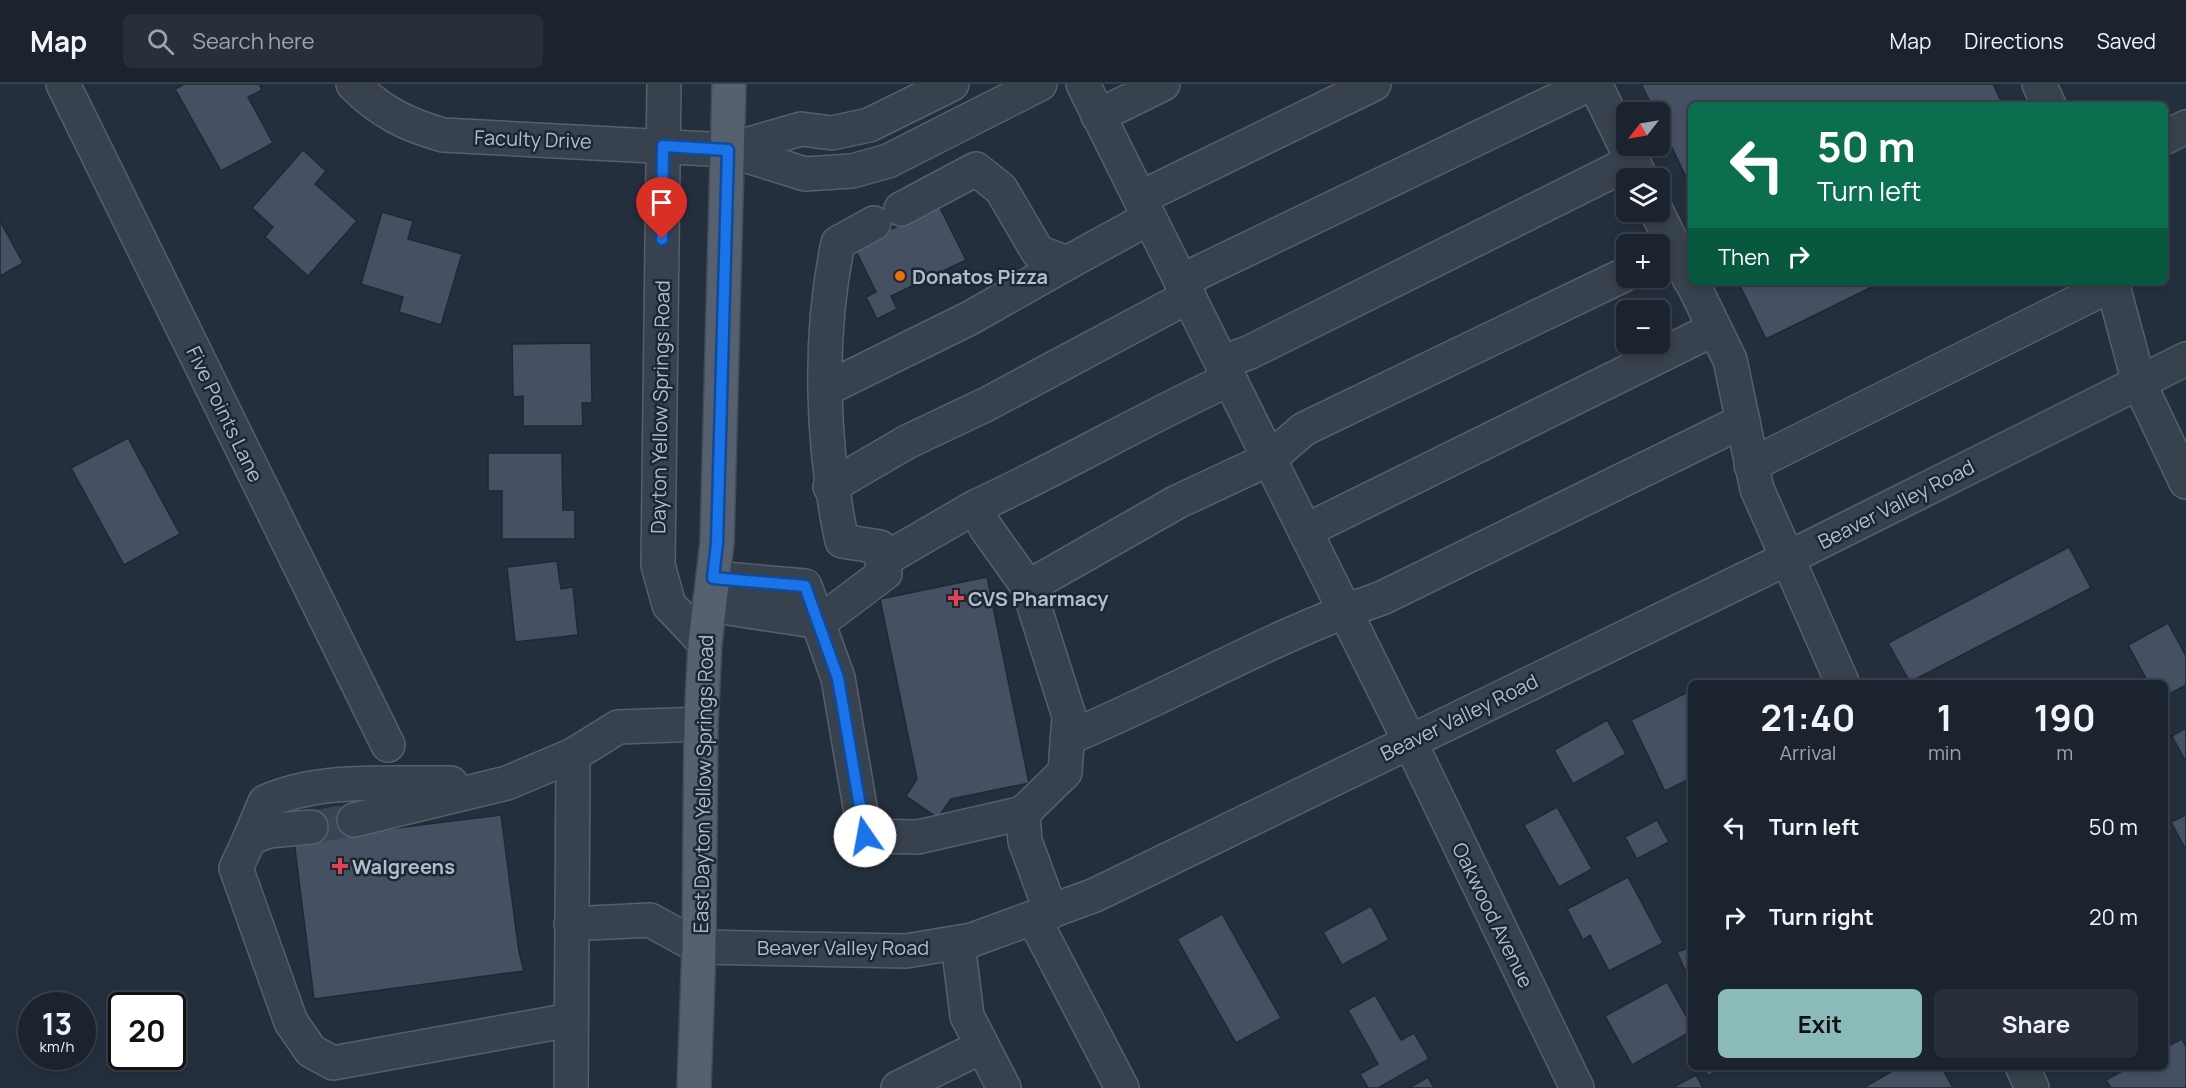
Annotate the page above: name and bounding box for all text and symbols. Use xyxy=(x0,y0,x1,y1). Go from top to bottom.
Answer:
search box xyxy=(123,14,543,68)
text: Map xyxy=(30,22,87,60)
icon: search xyxy=(144,25,177,58)
text: Search here xyxy=(192,26,315,56)
text: Map xyxy=(1890,27,1931,55)
text: Directions xyxy=(1964,27,2064,55)
text: Saved xyxy=(2097,27,2156,55)
north arrow xyxy=(1616,102,1670,156)
map controls xyxy=(1616,102,1670,354)
text: 50 m xyxy=(1817,117,1915,175)
street label: Faculty Drive xyxy=(474,123,592,155)
icon: left xyxy=(1718,126,1796,204)
button: layers xyxy=(1616,168,1670,222)
text: Turn left xyxy=(1817,172,1921,209)
pin xyxy=(636,177,687,239)
icon: arrive xyxy=(645,186,678,219)
button: + xyxy=(1616,234,1670,288)
icon: right xyxy=(1782,240,1815,273)
text: Then xyxy=(1718,242,1770,272)
place label: Donatos Pizza xyxy=(912,263,1048,290)
marker: Donatos Pizza xyxy=(893,269,907,283)
street label: Dayton Yellow Springs Road xyxy=(644,280,676,534)
button: − xyxy=(1616,300,1670,354)
street label: Five Points Lane xyxy=(180,342,270,486)
street label: Beaver Valley Road xyxy=(1813,453,1979,555)
place label: CVS Pharmacy xyxy=(968,585,1109,612)
marker: CVS Pharmacy xyxy=(949,591,963,605)
street label: East Dayton Yellow Springs Road xyxy=(687,634,719,934)
street label: Beaver Valley Road xyxy=(1376,667,1542,767)
text: 21:40 xyxy=(1760,693,1856,742)
text: 1 xyxy=(1937,693,1953,742)
text: 190 xyxy=(2034,693,2096,742)
text: Arrival xyxy=(1779,739,1837,766)
text: min xyxy=(1928,739,1961,766)
text: m xyxy=(2056,739,2073,766)
position arrow xyxy=(833,804,897,868)
icon: left xyxy=(1718,811,1751,844)
text: Turn left xyxy=(1769,812,1859,842)
text: 50 m xyxy=(2089,812,2138,842)
street label: Oakwood Avenue xyxy=(1446,838,1540,992)
place label: Walgreens xyxy=(352,853,455,880)
marker: Walgreens xyxy=(333,859,347,873)
icon: right xyxy=(1718,901,1751,934)
text: Turn right xyxy=(1769,902,1874,932)
text: 20 m xyxy=(2089,902,2138,932)
street label: Beaver Valley Road xyxy=(757,934,929,961)
button: Exit xyxy=(1718,989,1922,1058)
button: Share xyxy=(1934,989,2138,1058)
speed limit sign: 20 xyxy=(108,992,186,1070)
text: 13 xyxy=(42,1003,72,1044)
text: km/h xyxy=(40,1036,74,1057)

